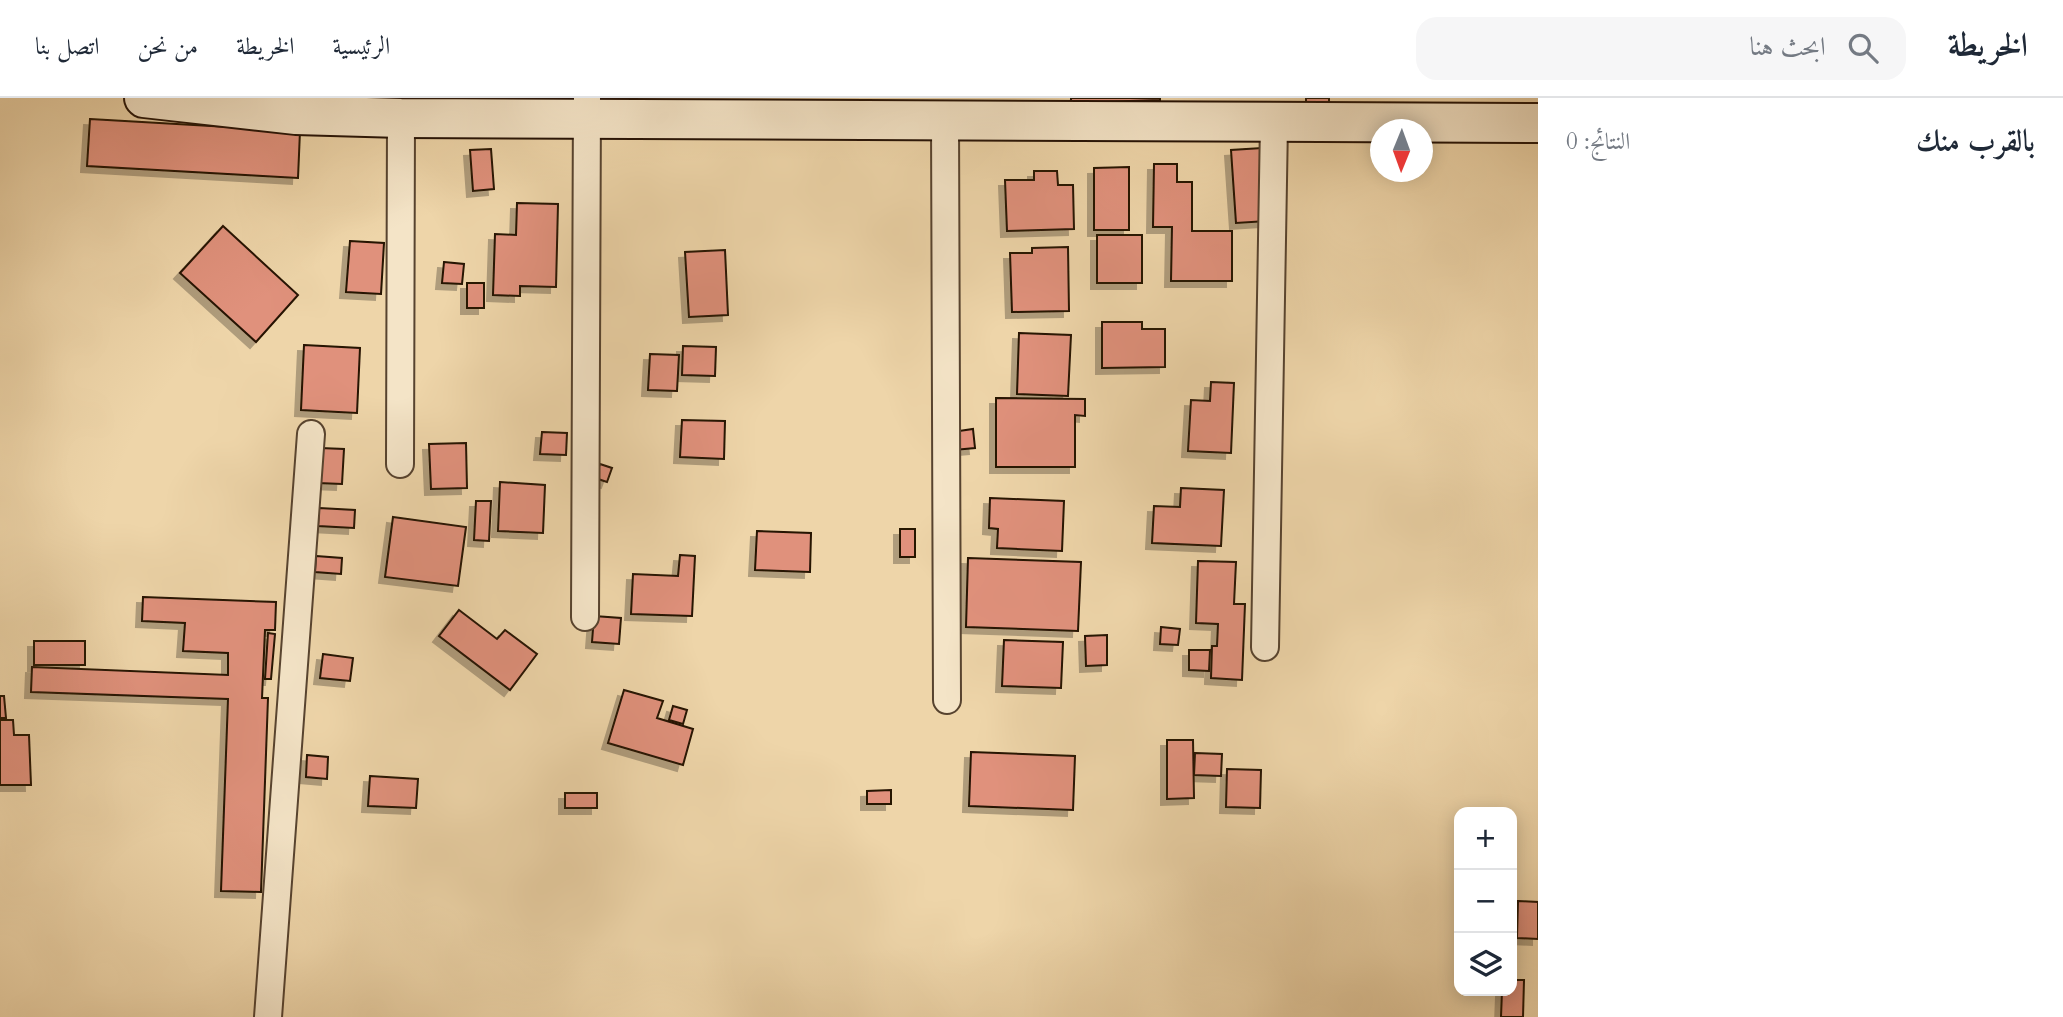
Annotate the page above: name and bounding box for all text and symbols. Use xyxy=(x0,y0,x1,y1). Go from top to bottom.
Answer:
search box xyxy=(1416,17,1906,80)
text: الخريطة xyxy=(1948,23,2028,68)
text: ابحث هنا xyxy=(1749,29,1826,64)
icon: search xyxy=(1844,29,1882,67)
text: اتصل بنا xyxy=(35,30,99,63)
text: من نحن xyxy=(137,30,198,63)
text: الخريطة xyxy=(236,30,295,63)
text: الرئيسية xyxy=(333,30,390,63)
north arrow xyxy=(1370,119,1433,182)
text: بالقرب منك xyxy=(1916,121,2035,162)
text: النتائج: 0 xyxy=(1566,126,1630,157)
map controls xyxy=(1454,807,1517,996)
button: + xyxy=(1454,807,1517,870)
button: − xyxy=(1454,870,1517,933)
button: layers xyxy=(1454,933,1517,996)

